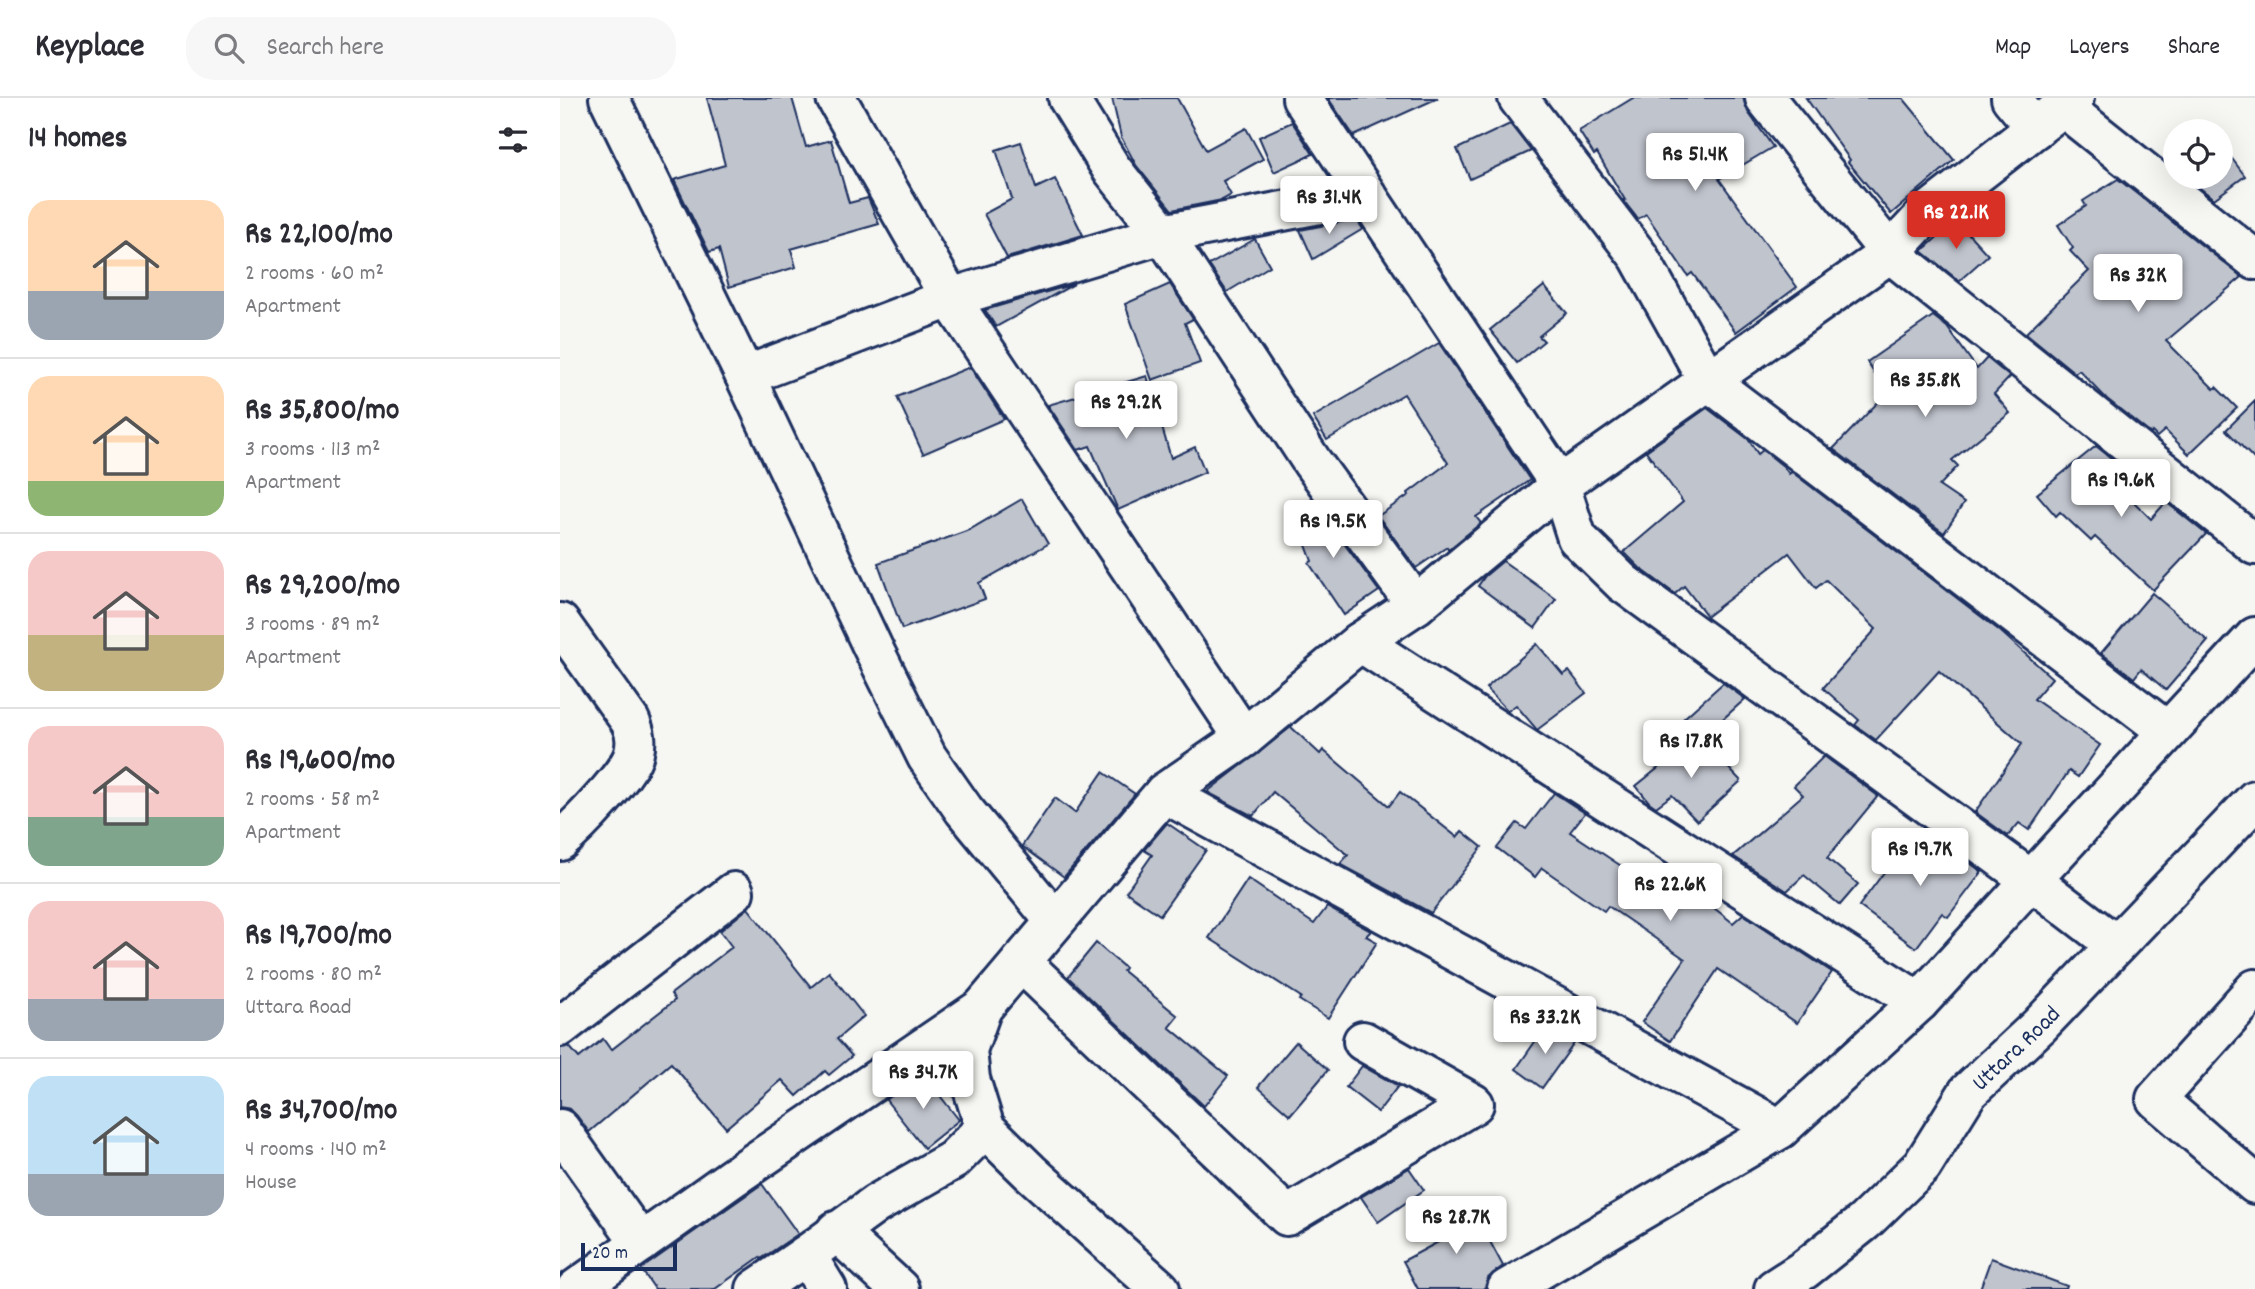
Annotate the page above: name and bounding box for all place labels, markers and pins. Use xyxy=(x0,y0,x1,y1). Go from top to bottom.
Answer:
pin: Rs 51.4K xyxy=(1623,134,1767,193)
pin: Rs 31.4K xyxy=(1257,176,1401,236)
pin: Rs 22.1K xyxy=(1884,192,2028,251)
pin: Rs 32K xyxy=(2081,254,2195,314)
pin: Rs 35.8K xyxy=(1853,360,1997,419)
pin: Rs 29.2K xyxy=(1054,382,1198,441)
pin: Rs 19.6K xyxy=(2049,460,2193,519)
pin: Rs 19.5K xyxy=(1261,500,1405,560)
pin: Rs 17.8K xyxy=(1619,720,1763,780)
pin: Rs 19.7K xyxy=(1848,828,1992,888)
pin: Rs 22.6K xyxy=(1598,864,1742,923)
pin: Rs 33.2K xyxy=(1473,996,1617,1056)
pin: Rs 34.7K xyxy=(851,1052,995,1111)
pin: Rs 28.7K xyxy=(1384,1196,1528,1256)

